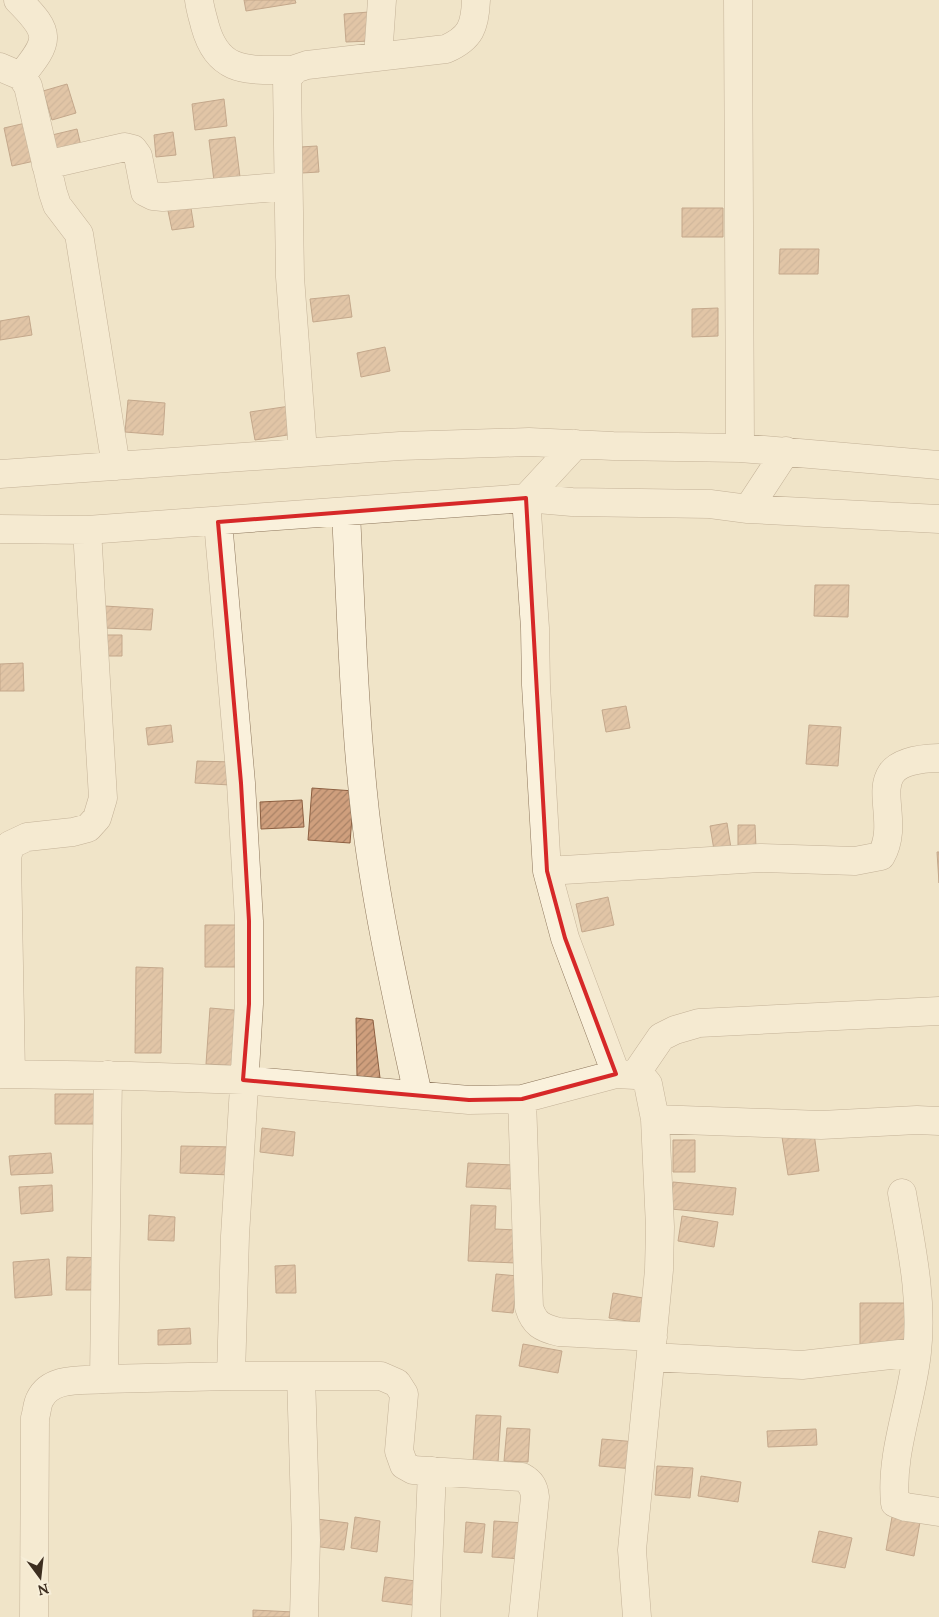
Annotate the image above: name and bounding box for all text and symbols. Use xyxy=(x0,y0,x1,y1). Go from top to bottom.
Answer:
north arrow xyxy=(15,1552,65,1602)
text: N xyxy=(36,1579,51,1600)

